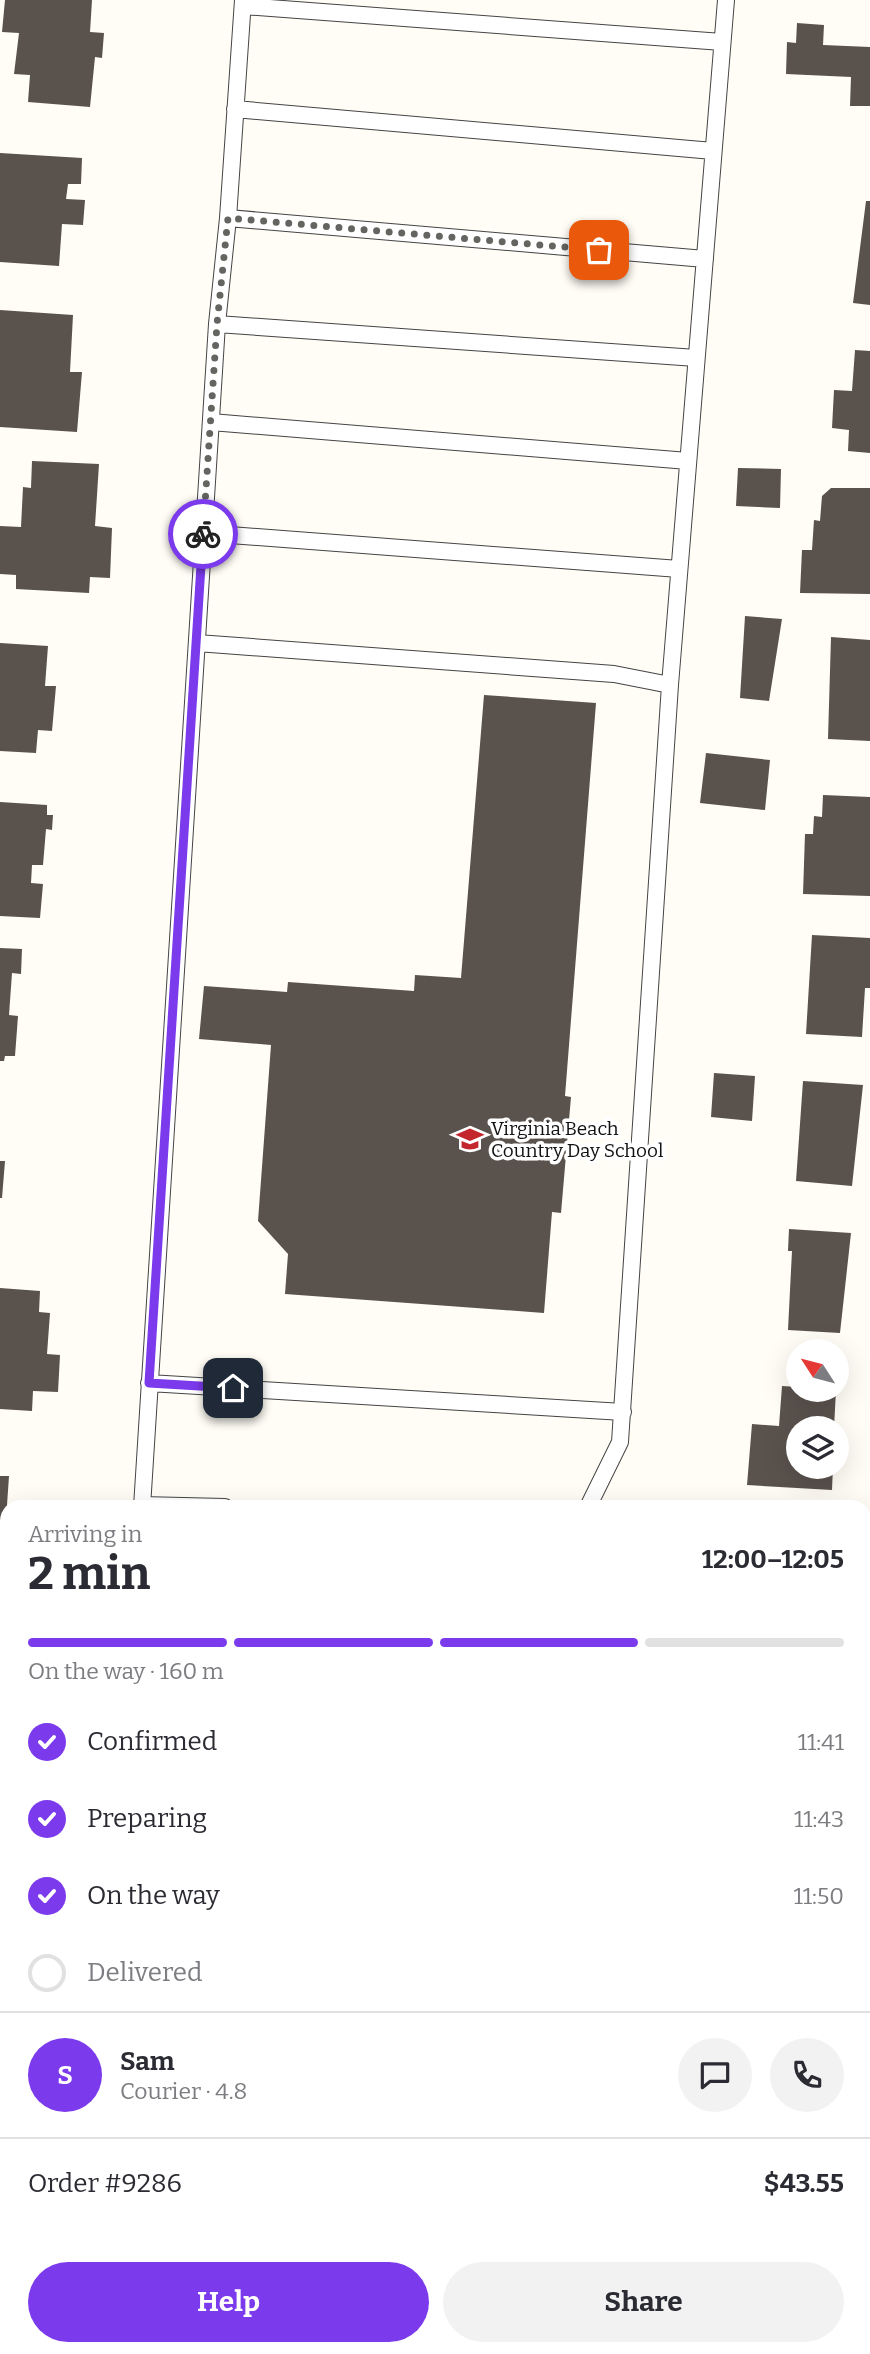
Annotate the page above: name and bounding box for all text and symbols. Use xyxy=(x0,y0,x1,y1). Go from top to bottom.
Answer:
pin xyxy=(569,220,629,280)
icon: bag xyxy=(580,231,618,269)
courier xyxy=(168,499,238,569)
icon: bike xyxy=(184,515,222,553)
place label: Virginia Beach Country Day School xyxy=(491,1117,663,1162)
school or university icon: Virginia Beach Country Day School xyxy=(455,1124,485,1154)
north arrow xyxy=(786,1339,849,1402)
map controls xyxy=(786,1339,849,1479)
pin xyxy=(203,1358,263,1418)
icon: home xyxy=(214,1369,252,1407)
button: layers xyxy=(786,1416,849,1479)
text: Arriving in xyxy=(28,1520,142,1548)
text: 12:00–12:05 xyxy=(702,1544,844,1575)
text: 2 min xyxy=(28,1546,150,1601)
text: On the way · 160 m xyxy=(28,1657,224,1685)
icon: check xyxy=(28,1723,66,1761)
text: Confirmed xyxy=(87,1726,217,1757)
text: 11:41 xyxy=(798,1728,844,1756)
icon: check xyxy=(28,1800,66,1838)
text: Preparing xyxy=(87,1803,207,1834)
text: 11:43 xyxy=(794,1805,844,1833)
icon: check xyxy=(28,1877,66,1915)
text: On the way xyxy=(87,1880,220,1911)
text: 11:50 xyxy=(793,1882,844,1910)
text: Delivered xyxy=(87,1957,202,1988)
button: chat xyxy=(678,2038,752,2112)
button: phone xyxy=(770,2038,844,2112)
text: Sam xyxy=(120,2046,175,2077)
text: S xyxy=(57,2060,73,2091)
text: Courier · 4.8 xyxy=(120,2077,247,2105)
text: Order #9286 xyxy=(28,2168,182,2199)
text: $43.55 xyxy=(764,2168,844,2199)
button: Help xyxy=(28,2262,429,2342)
button: Share xyxy=(443,2262,844,2342)

